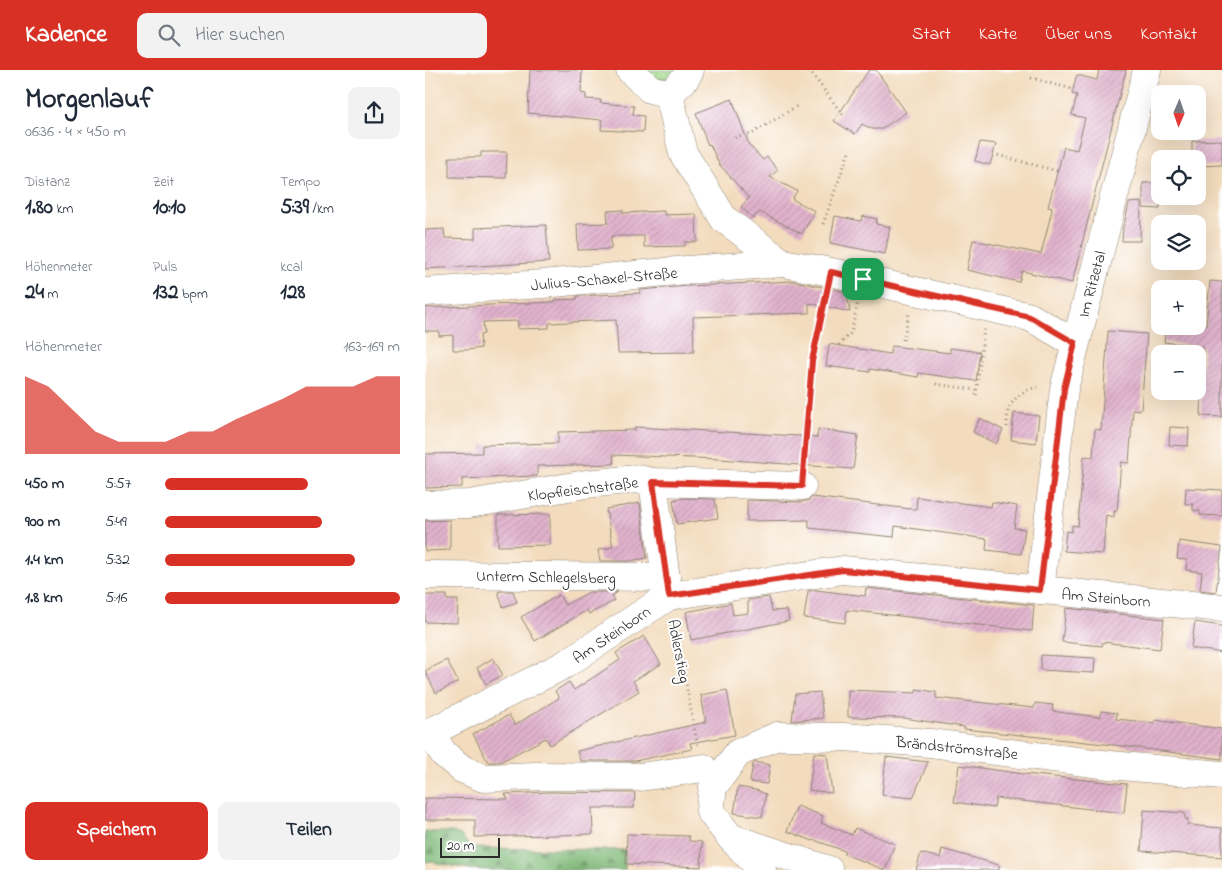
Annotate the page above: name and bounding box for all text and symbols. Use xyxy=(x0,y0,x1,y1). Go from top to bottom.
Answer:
search box xyxy=(137,13,487,58)
text: Kadence xyxy=(25,18,107,53)
icon: search xyxy=(155,21,183,49)
text: Hier suchen xyxy=(195,22,285,49)
text: Start xyxy=(912,22,951,48)
text: Karte xyxy=(979,22,1017,48)
text: Über uns xyxy=(1045,22,1112,48)
text: Kontakt xyxy=(1140,22,1197,48)
text: Morgenlauf xyxy=(25,80,153,121)
north arrow xyxy=(1151,85,1206,140)
map controls xyxy=(1151,85,1206,400)
button: share xyxy=(348,87,400,139)
text: 06:36 · 4 × 450 m xyxy=(25,120,126,144)
button: locate xyxy=(1151,150,1206,205)
text: Distanz xyxy=(25,172,70,193)
text: Zeit xyxy=(153,172,174,193)
text: Tempo xyxy=(280,172,320,193)
text: 1.80 xyxy=(25,193,53,223)
text: 10:10 xyxy=(153,193,186,223)
text: 5:39 xyxy=(280,193,309,223)
text: km xyxy=(53,199,73,220)
text: /km xyxy=(309,199,334,220)
button: layers xyxy=(1151,215,1206,270)
street label: Im Ritzetal xyxy=(1073,248,1113,320)
text: Höhenmeter xyxy=(25,257,92,278)
text: Puls xyxy=(153,257,177,278)
text: kcal xyxy=(280,257,303,278)
pin xyxy=(842,258,884,300)
street label: Julius-Schaxel-Straße xyxy=(530,262,679,298)
icon: arrive xyxy=(849,265,877,293)
text: 24 xyxy=(25,278,44,308)
text: 132 xyxy=(153,278,178,308)
text: 128 xyxy=(280,278,305,308)
button: + xyxy=(1151,280,1206,335)
text: m xyxy=(44,284,58,305)
text: bpm xyxy=(178,284,208,305)
text: Höhenmeter xyxy=(25,335,102,359)
text: 163–169 m xyxy=(343,335,400,359)
button: − xyxy=(1151,345,1206,400)
street label: Klopfleischstraße xyxy=(527,471,641,509)
text: 450 m xyxy=(25,472,64,496)
text: 5:57 xyxy=(105,472,131,496)
text: 900 m xyxy=(25,510,60,534)
text: 5:49 xyxy=(105,510,127,534)
text: 1.4 km xyxy=(25,548,63,572)
text: 5:32 xyxy=(105,548,130,572)
street label: Unterm Schlegelsberg xyxy=(476,565,616,591)
street label: Am Steinborn xyxy=(1060,583,1152,615)
text: 1.8 km xyxy=(25,586,63,610)
text: 5:16 xyxy=(105,586,128,610)
street label: Am Steinborn xyxy=(568,601,656,671)
street label: Adlerstieg xyxy=(660,617,696,685)
street label: Brändströmstraße xyxy=(894,731,1020,767)
button: Speichern xyxy=(25,802,208,860)
button: Teilen xyxy=(218,802,400,860)
scale bar xyxy=(440,835,500,858)
text: 20 m xyxy=(447,836,474,857)

